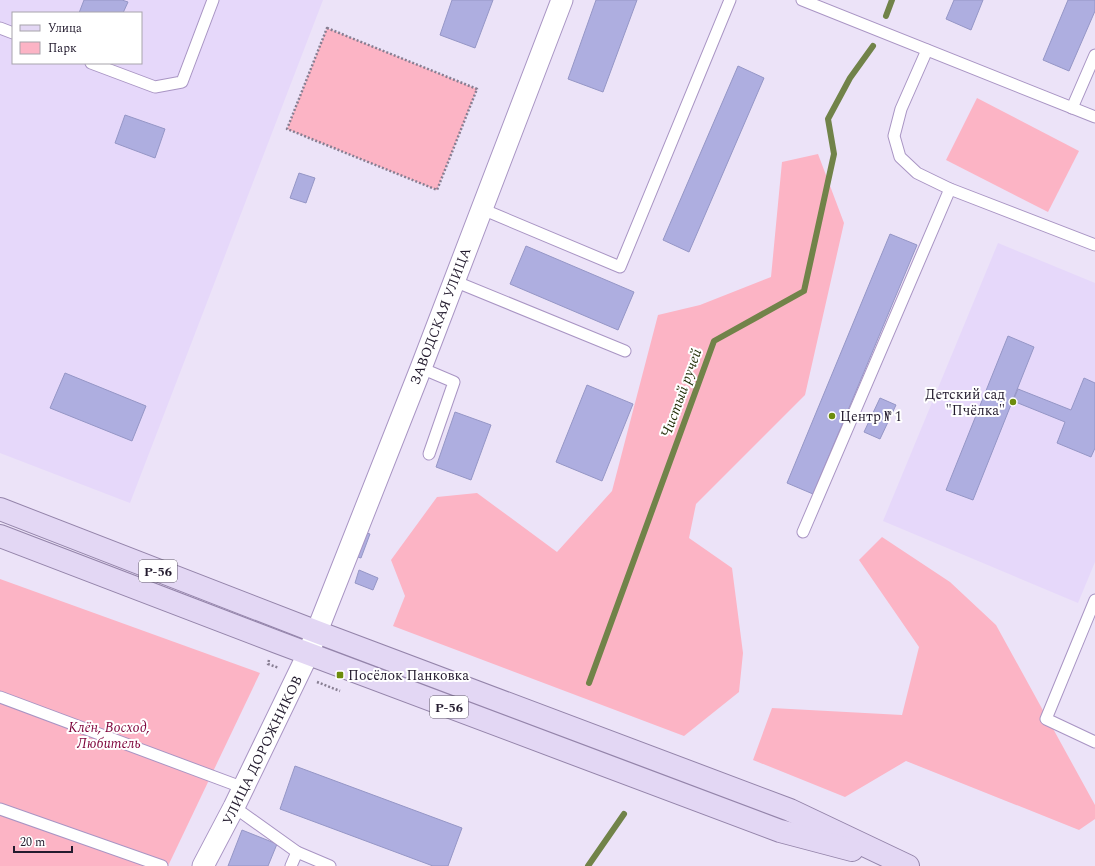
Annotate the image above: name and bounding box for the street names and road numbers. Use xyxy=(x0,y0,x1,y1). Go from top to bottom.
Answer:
street label: ЗАВОДСКАЯ УЛИЦА xyxy=(405,244,477,388)
road number: Р-56 xyxy=(139,560,177,582)
street label: УЛИЦА ДОРОЖНИКОВ xyxy=(217,672,308,829)
road number: Р-56 xyxy=(430,696,468,718)

